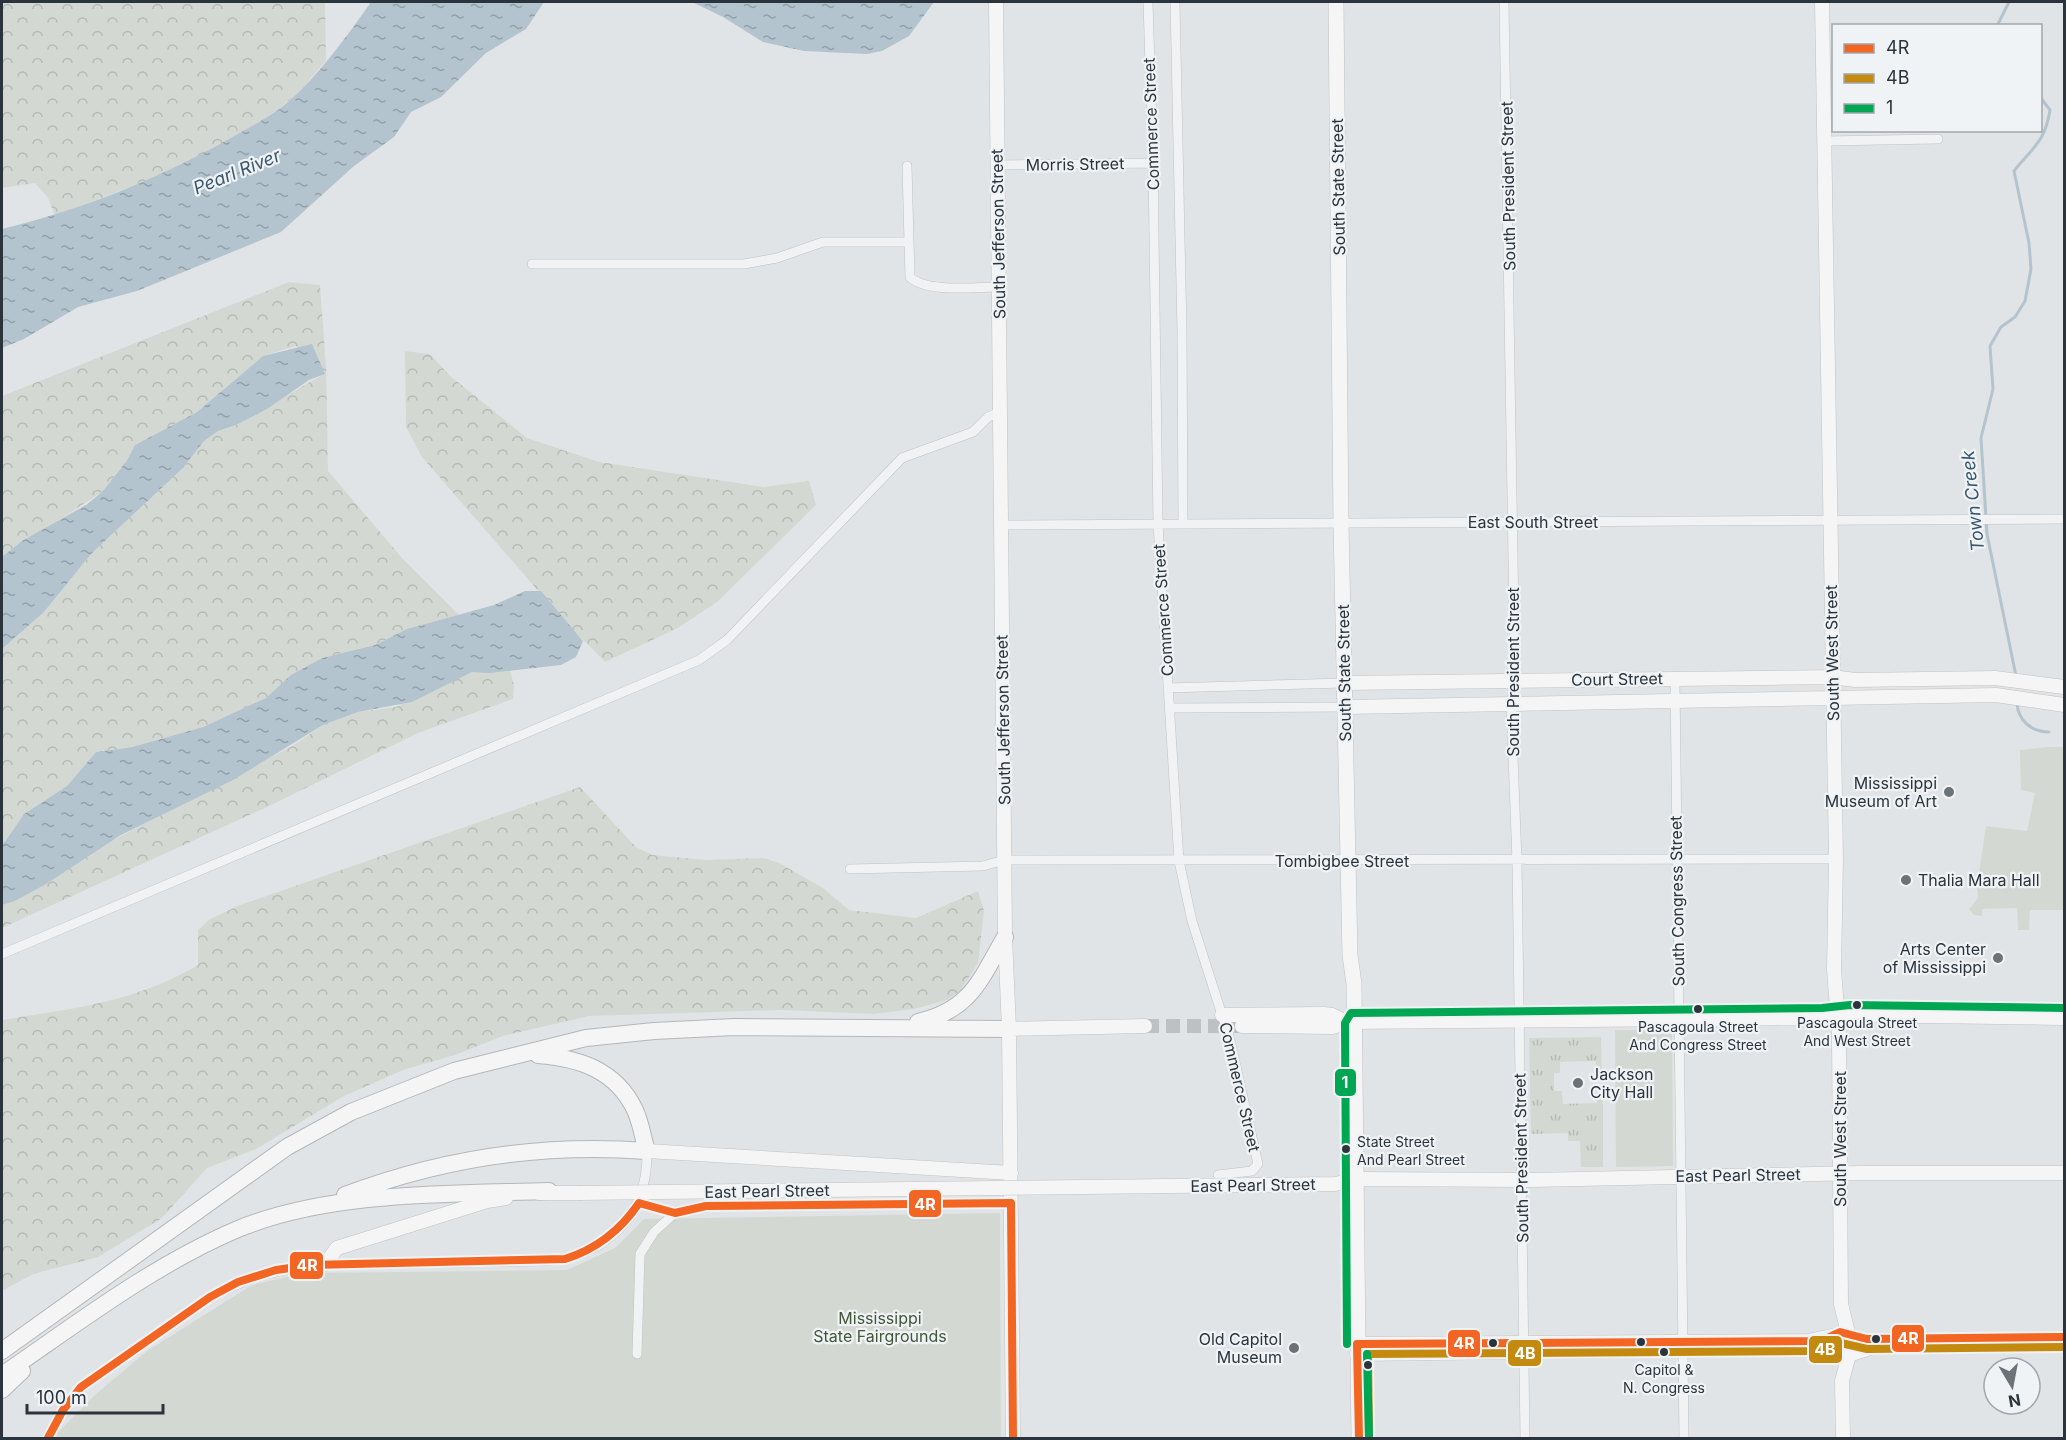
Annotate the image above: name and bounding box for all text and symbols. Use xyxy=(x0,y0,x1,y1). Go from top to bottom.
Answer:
legend xyxy=(1832,24,2042,132)
text: 4R xyxy=(1886,37,1910,58)
street label: Commerce Street xyxy=(1139,57,1163,191)
text: 4B xyxy=(1886,67,1909,88)
text: 1 xyxy=(1886,97,1893,118)
street label: South President Street xyxy=(1497,101,1519,271)
street label: South State Street xyxy=(1327,118,1349,256)
water label: Pearl River xyxy=(190,144,285,199)
street label: South Jefferson Street xyxy=(987,149,1009,319)
street label: Morris Street xyxy=(1026,153,1124,175)
water label: Town Creek xyxy=(1957,448,1988,553)
street label: East South Street xyxy=(1468,512,1598,532)
street label: Commerce Street xyxy=(1148,543,1178,677)
street label: South West Street xyxy=(1821,585,1843,721)
street label: South President Street xyxy=(1503,587,1523,757)
street label: South State Street xyxy=(1333,604,1355,742)
street label: South Jefferson Street xyxy=(992,635,1014,805)
street label: Court Street xyxy=(1571,668,1663,690)
place label: Mississippi Museum of Art xyxy=(1825,773,1937,811)
marker: Mississippi Museum of Art xyxy=(1942,785,1956,799)
street label: South Congress Street xyxy=(1666,815,1688,987)
street label: Tombigbee Street xyxy=(1275,851,1409,871)
place label: Thalia Mara Hall xyxy=(1918,870,2040,890)
marker: Thalia Mara Hall xyxy=(1899,873,1913,887)
place label: Arts Center of Mississippi xyxy=(1883,939,1986,977)
marker: Arts Center of Mississippi xyxy=(1991,951,2005,965)
marker: Pascagoula Street And West Street xyxy=(1851,999,1863,1011)
marker: Pascagoula Street And Congress Street xyxy=(1692,1003,1704,1015)
place label: Pascagoula Street And West Street xyxy=(1797,1014,1917,1049)
place label: Pascagoula Street And Congress Street xyxy=(1629,1018,1767,1053)
street label: Commerce Street xyxy=(1215,1020,1265,1154)
place label: Jackson City Hall xyxy=(1590,1064,1654,1102)
line badge: 1 xyxy=(1334,1068,1357,1097)
street label: South West Street xyxy=(1830,1071,1850,1207)
text: 1 xyxy=(1342,1072,1348,1092)
street label: South President Street xyxy=(1510,1073,1532,1243)
marker: Jackson City Hall xyxy=(1571,1076,1585,1090)
place label: State Street And Pearl Street xyxy=(1357,1133,1465,1168)
marker: State Street And Pearl Street xyxy=(1340,1143,1352,1155)
street label: East Pearl Street xyxy=(1675,1164,1801,1186)
street label: East Pearl Street xyxy=(1190,1174,1316,1196)
street label: East Pearl Street xyxy=(704,1180,830,1202)
line badge: 4R xyxy=(908,1189,942,1218)
text: 4R xyxy=(914,1194,936,1214)
line badge: 4R xyxy=(289,1251,324,1280)
text: 4R xyxy=(296,1255,318,1275)
park label: Mississippi State Fairgrounds xyxy=(813,1308,947,1346)
line badge: 4R xyxy=(1891,1324,1925,1353)
text: 4R xyxy=(1897,1328,1919,1348)
place label: Old Capitol Museum xyxy=(1199,1329,1282,1367)
line badge: 4R xyxy=(1447,1329,1481,1358)
text: 4R xyxy=(1453,1333,1475,1353)
unlabelled marker xyxy=(1870,1333,1882,1345)
line badge: 4B xyxy=(1808,1335,1843,1364)
unlabelled marker xyxy=(1635,1336,1647,1348)
unlabelled marker xyxy=(1487,1337,1499,1349)
line badge: 4B xyxy=(1507,1339,1542,1367)
text: 4B xyxy=(1814,1339,1836,1359)
marker: Old Capitol Museum xyxy=(1287,1341,1301,1355)
text: 4B xyxy=(1514,1343,1536,1363)
marker: Capitol & N. Congress xyxy=(1658,1346,1670,1358)
north arrow xyxy=(1982,1356,2042,1416)
unlabelled marker xyxy=(1362,1359,1374,1371)
place label: Capitol & N. Congress xyxy=(1623,1361,1705,1396)
scale bar xyxy=(27,1377,164,1415)
text: 100 m xyxy=(36,1387,87,1408)
text: N xyxy=(2007,1390,2022,1412)

